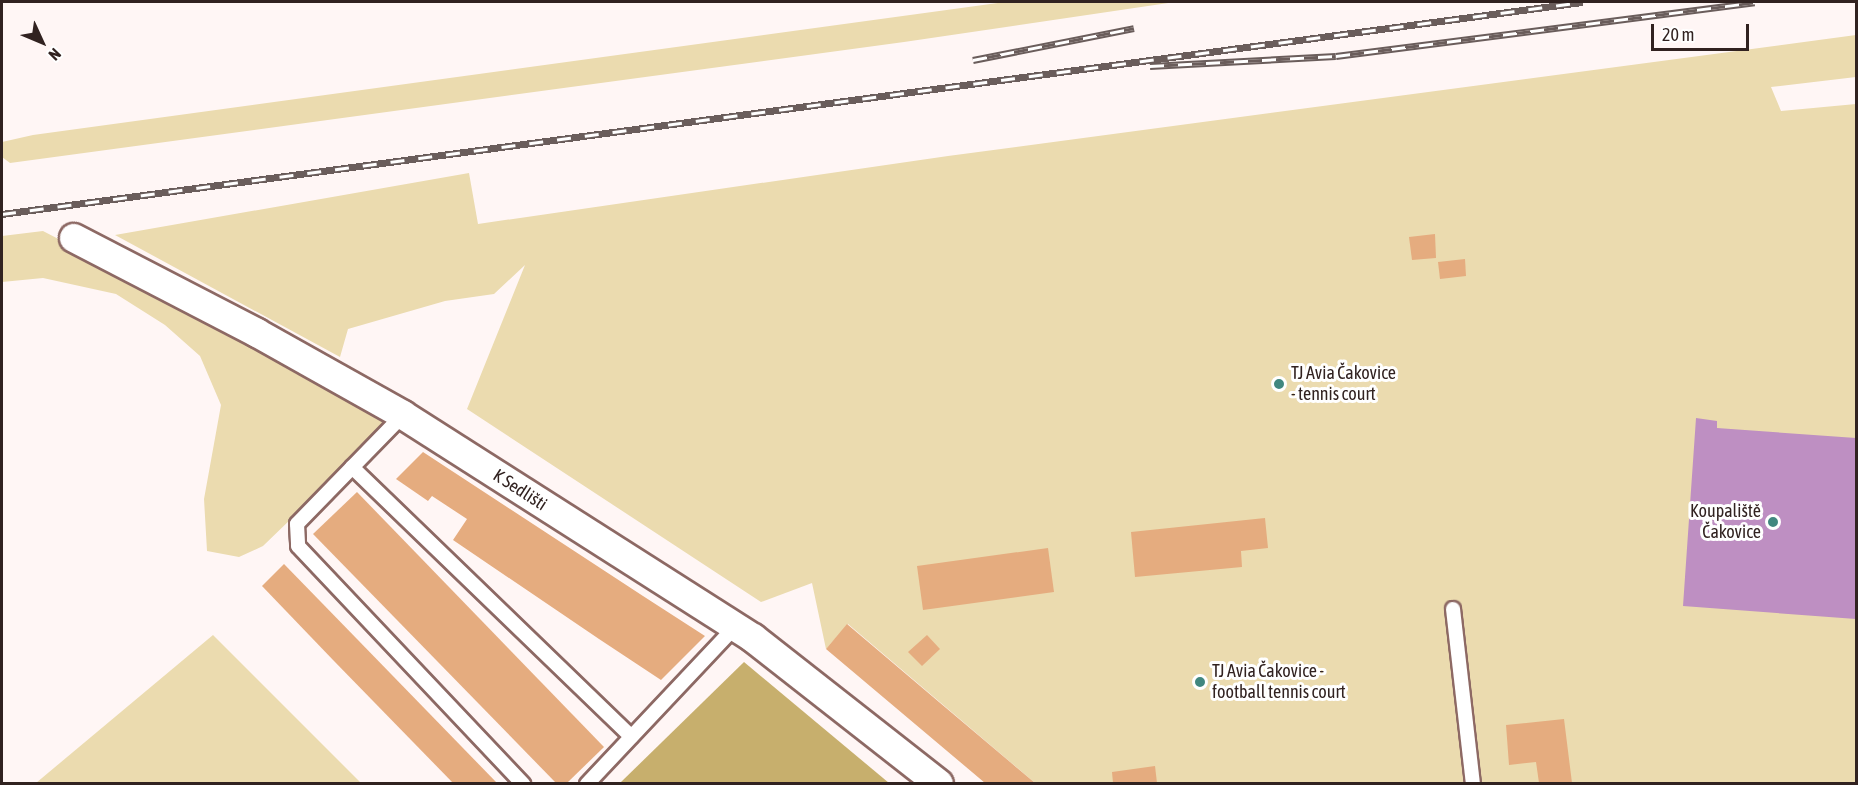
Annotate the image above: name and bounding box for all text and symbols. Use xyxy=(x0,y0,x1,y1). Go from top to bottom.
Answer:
north arrow xyxy=(12,12,72,72)
scale bar xyxy=(1654,12,1752,50)
text: 20 m xyxy=(1662,24,1694,45)
text: N xyxy=(45,45,65,64)
place label: TJ Avia Čakovice - tennis court xyxy=(1291,363,1396,406)
marker: TJ Avia Čakovice - tennis court xyxy=(1272,377,1286,391)
street label: K Sedlišti xyxy=(489,465,551,515)
place label: Koupaliště Čakovice xyxy=(1690,501,1761,544)
marker: Koupaliště Čakovice xyxy=(1766,515,1780,529)
place label: TJ Avia Čakovice - football tennis court xyxy=(1212,661,1346,704)
marker: TJ Avia Čakovice - football tennis court xyxy=(1193,675,1207,689)

